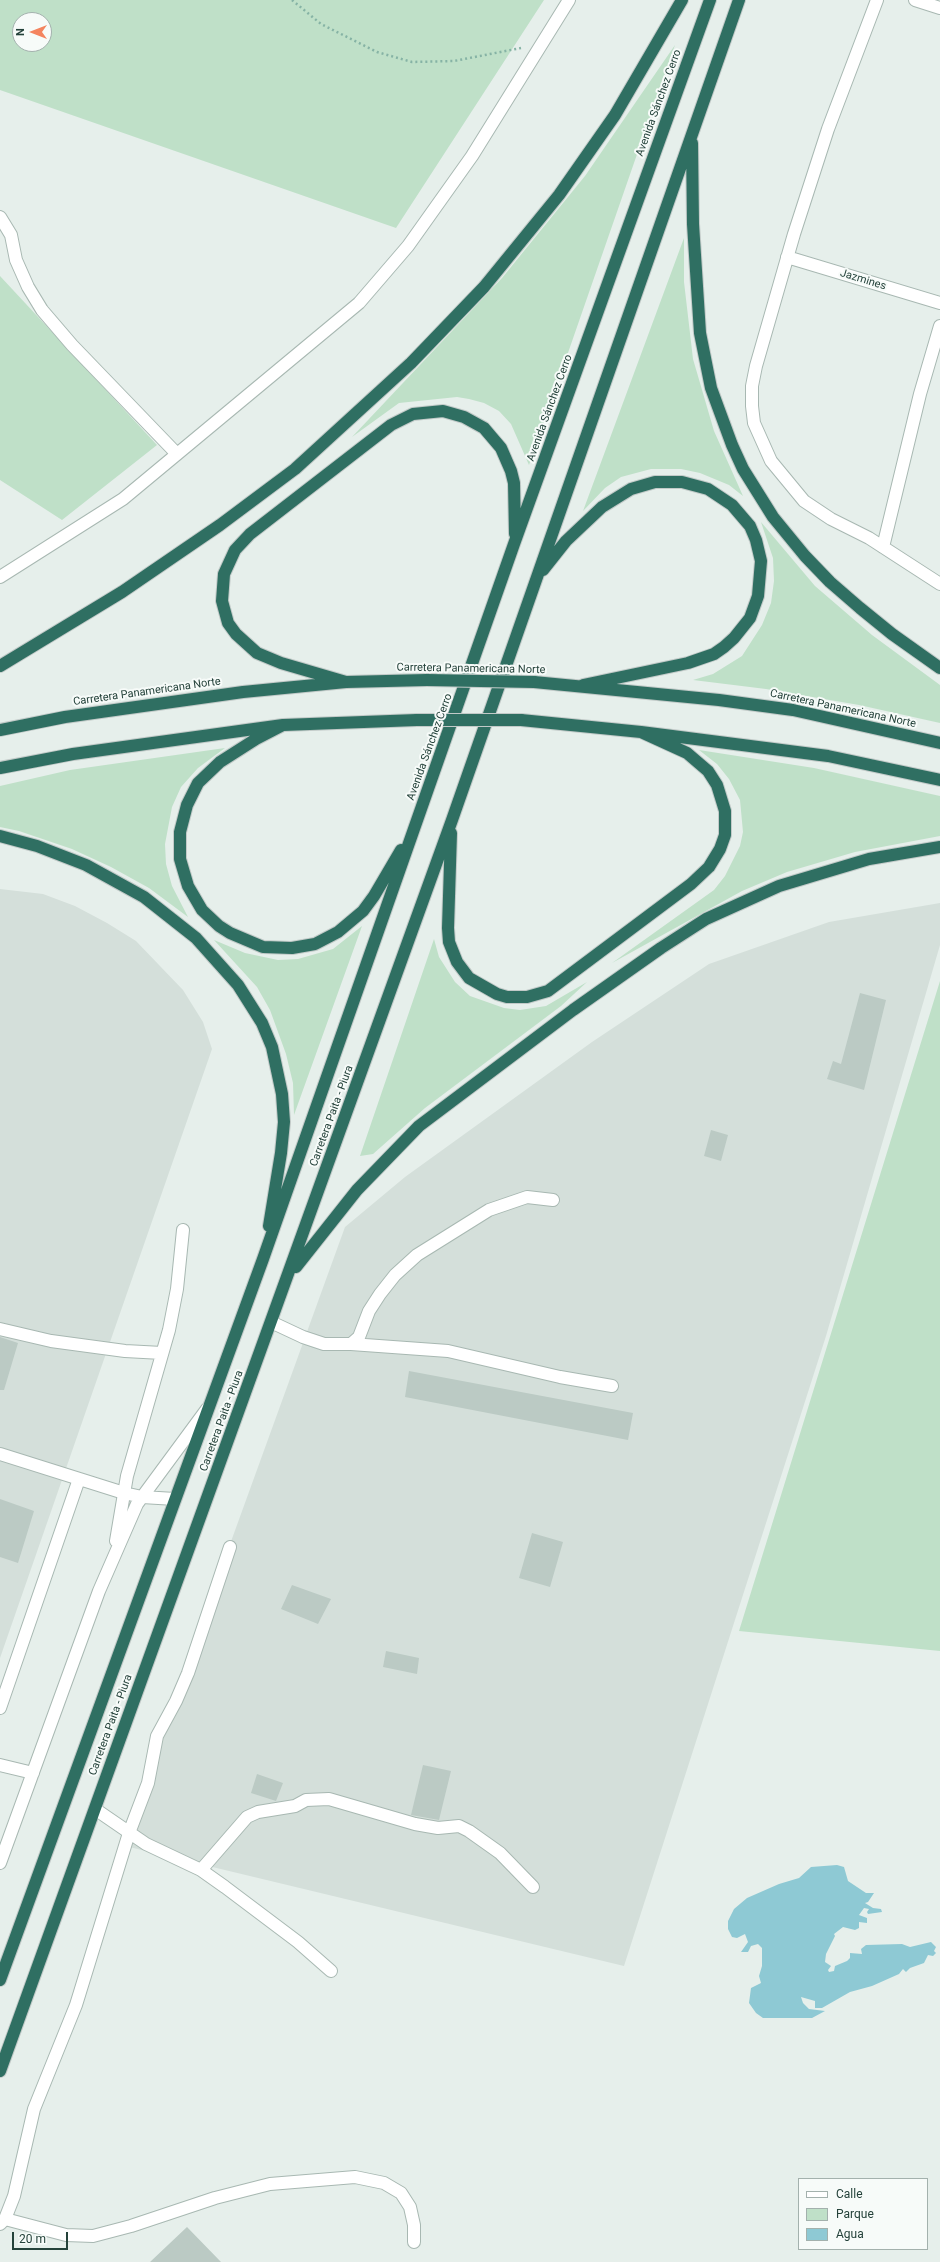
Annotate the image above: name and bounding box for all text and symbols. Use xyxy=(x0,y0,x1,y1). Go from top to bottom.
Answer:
north arrow xyxy=(12,12,52,52)
text: N xyxy=(14,28,27,36)
street label: Avenida Sánchez Cerro xyxy=(634,48,684,158)
street label: Jazmines xyxy=(838,267,888,293)
street label: Avenida Sánchez Cerro xyxy=(525,353,575,463)
street label: Carretera Panamericana Norte xyxy=(396,661,546,677)
street label: Carretera Panamericana Norte xyxy=(72,675,222,709)
street label: Carretera Panamericana Norte xyxy=(769,687,917,731)
street label: Avenida Sánchez Cerro xyxy=(405,692,455,802)
street label: Carretera Paita - Piura xyxy=(308,1064,356,1168)
street label: Carretera Paita - Piura xyxy=(198,1369,246,1473)
street label: Carretera Paita - Piura xyxy=(87,1673,135,1777)
legend xyxy=(798,2178,928,2250)
text: Calle xyxy=(836,2187,863,2201)
text: Parque xyxy=(836,2207,874,2221)
scale bar xyxy=(14,2224,70,2250)
text: Agua xyxy=(836,2227,864,2241)
text: 20 m xyxy=(19,2232,46,2246)

